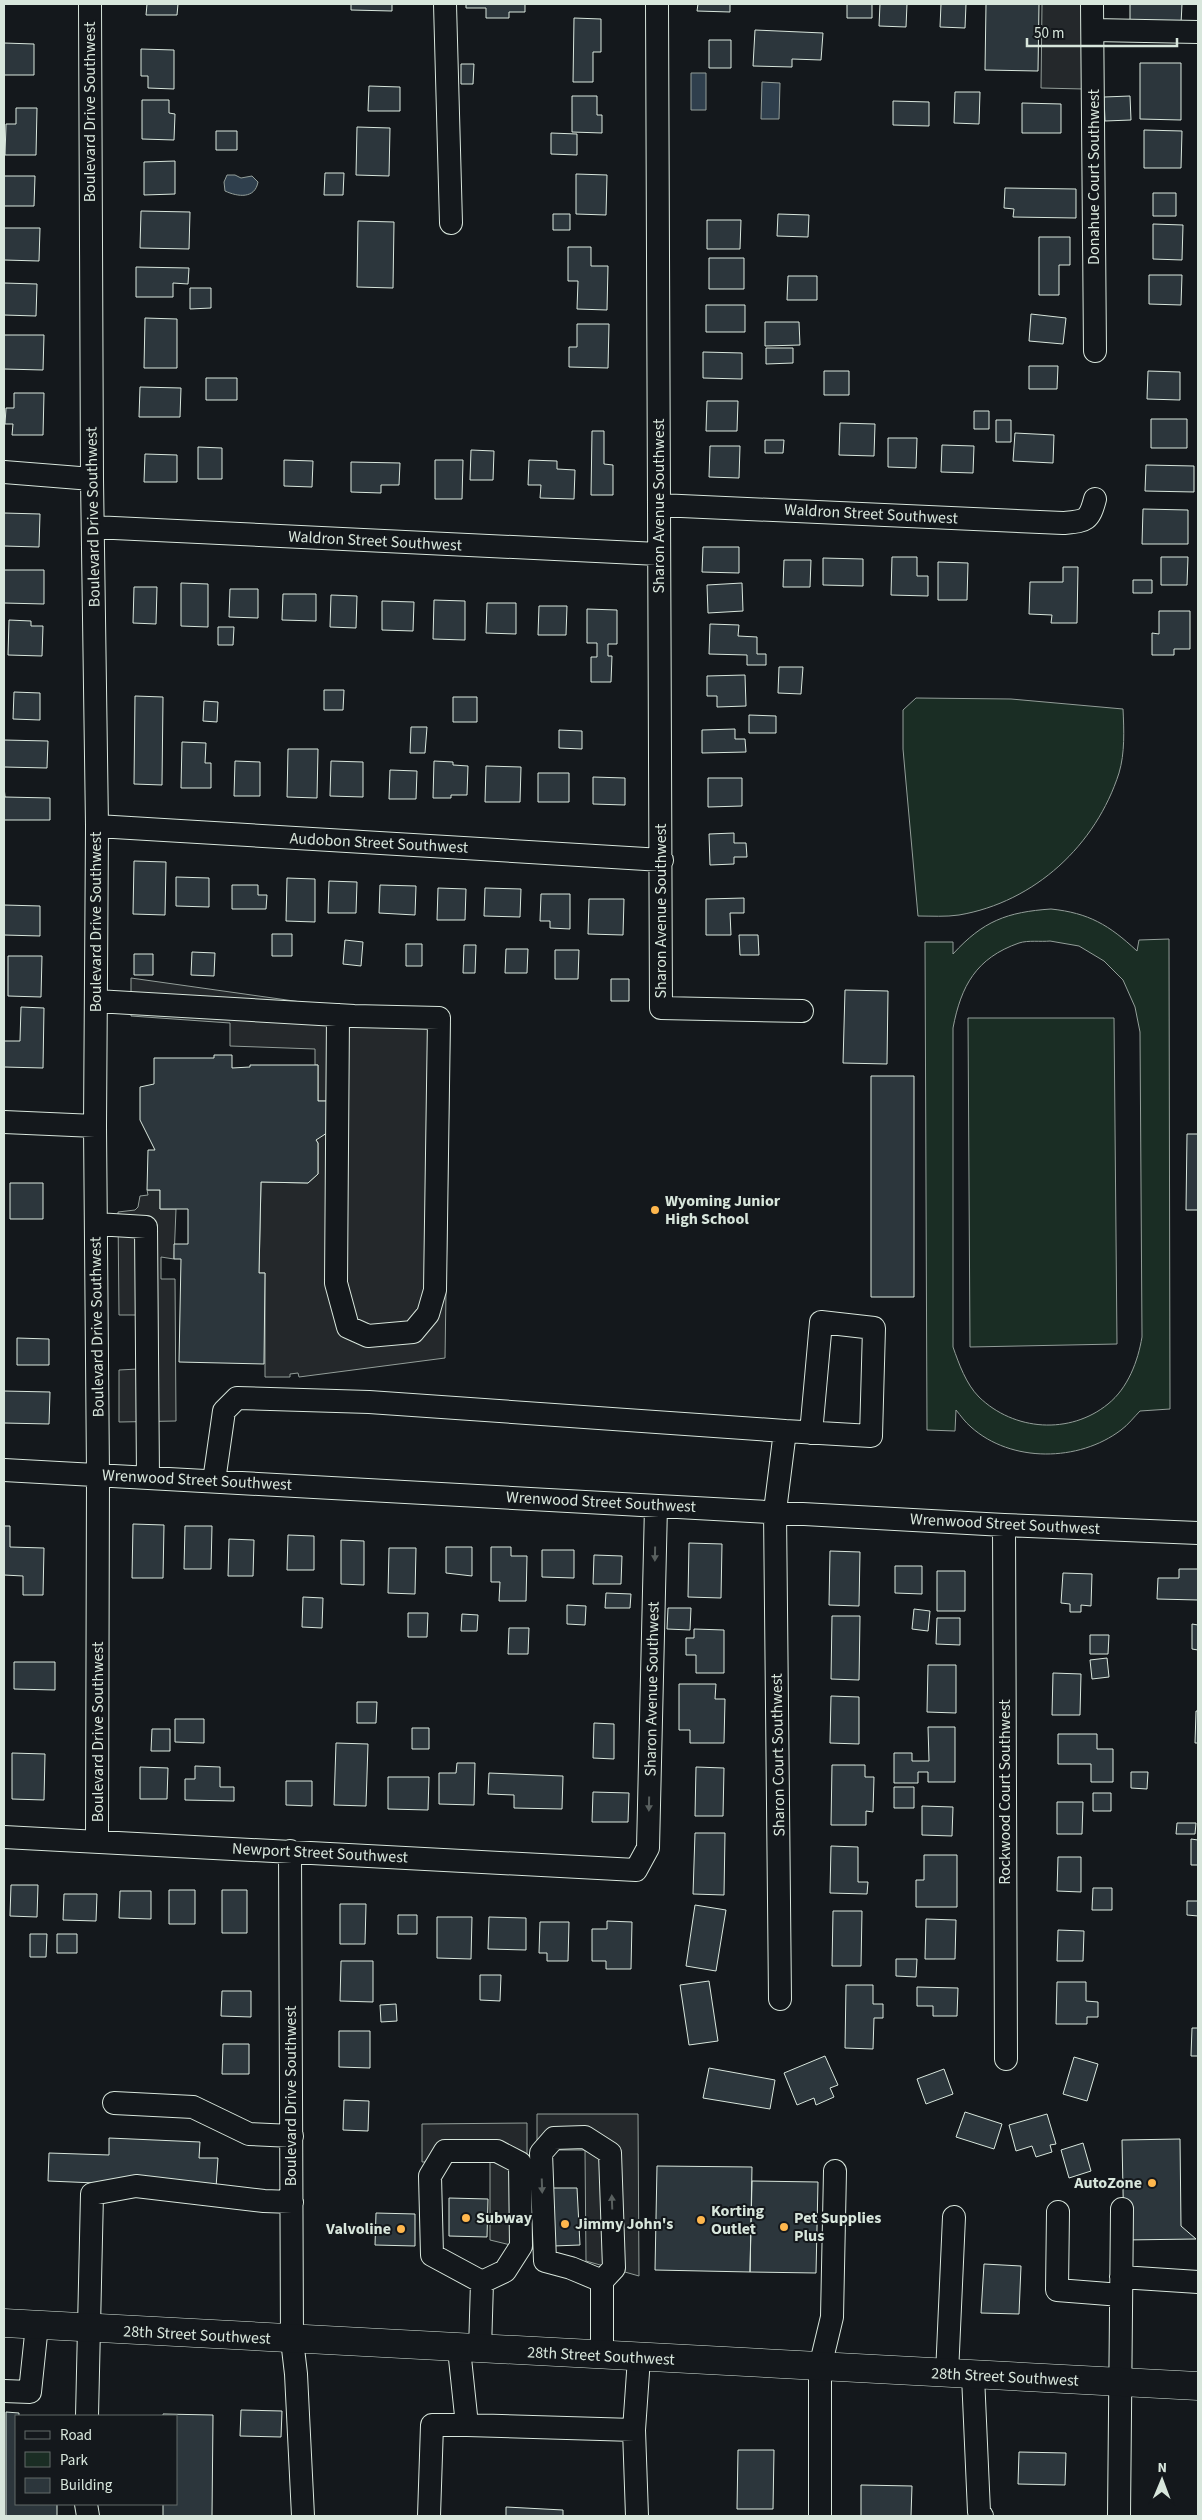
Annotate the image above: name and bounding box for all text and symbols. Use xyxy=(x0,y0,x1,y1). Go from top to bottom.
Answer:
scale bar xyxy=(1027,15,1177,47)
street label: Boulevard Drive Southwest xyxy=(79,21,101,202)
text: 50 m xyxy=(1034,23,1064,44)
street label: Donahue Court Southwest xyxy=(1083,89,1105,265)
street label: Sharon Avenue Southwest xyxy=(648,418,670,594)
street label: Boulevard Drive Southwest xyxy=(80,426,106,608)
street label: Waldron Street Southwest xyxy=(784,498,959,530)
street label: Waldron Street Southwest xyxy=(288,525,463,557)
street label: Sharon Avenue Southwest xyxy=(650,823,672,999)
street label: Audobon Street Southwest xyxy=(289,827,469,859)
street label: Boulevard Drive Southwest xyxy=(85,831,107,1012)
place label: Wyoming Junior High School xyxy=(665,1190,781,1230)
marker: Wyoming Junior High School xyxy=(649,1204,661,1216)
street label: Boulevard Drive Southwest xyxy=(84,1236,110,1418)
street label: Wrenwood Street Southwest xyxy=(102,1464,293,1496)
street label: Wrenwood Street Southwest xyxy=(506,1486,697,1518)
street label: Wrenwood Street Southwest xyxy=(910,1508,1101,1540)
one-way arrow xyxy=(651,1547,659,1563)
street label: Sharon Avenue Southwest xyxy=(639,1601,665,1777)
street label: Boulevard Drive Southwest xyxy=(87,1641,109,1822)
street label: Sharon Court Southwest xyxy=(766,1673,790,1837)
street label: Rockwood Court Southwest xyxy=(994,1699,1016,1885)
one-way arrow xyxy=(645,1797,653,1813)
street label: Newport Street Southwest xyxy=(232,1837,409,1869)
street label: Boulevard Drive Southwest xyxy=(280,2005,302,2186)
place label: AutoZone xyxy=(1073,2172,1142,2194)
marker: AutoZone xyxy=(1146,2177,1158,2189)
one-way arrow xyxy=(539,2179,547,2195)
one-way arrow xyxy=(607,2194,615,2210)
place label: Korting Outlet xyxy=(711,2200,765,2240)
place label: Subway xyxy=(476,2207,533,2229)
place label: Pet Supplies Plus xyxy=(794,2207,881,2247)
marker: Subway xyxy=(460,2212,472,2224)
place label: Jimmy John's xyxy=(575,2213,673,2235)
marker: Korting Outlet xyxy=(695,2214,707,2226)
place label: Valvoline xyxy=(325,2218,391,2240)
marker: Jimmy John's xyxy=(559,2218,571,2230)
marker: Pet Supplies Plus xyxy=(778,2221,790,2233)
marker: Valvoline xyxy=(395,2223,407,2235)
street label: 28th Street Southwest xyxy=(123,2320,272,2350)
street label: 28th Street Southwest xyxy=(527,2341,676,2371)
street label: 28th Street Southwest xyxy=(931,2362,1080,2392)
legend xyxy=(15,2415,178,2505)
text: Road xyxy=(60,2425,92,2446)
text: Park xyxy=(60,2450,89,2471)
north arrow xyxy=(1137,2455,1187,2505)
text: N xyxy=(1157,2458,1167,2478)
text: Building xyxy=(60,2475,113,2496)

